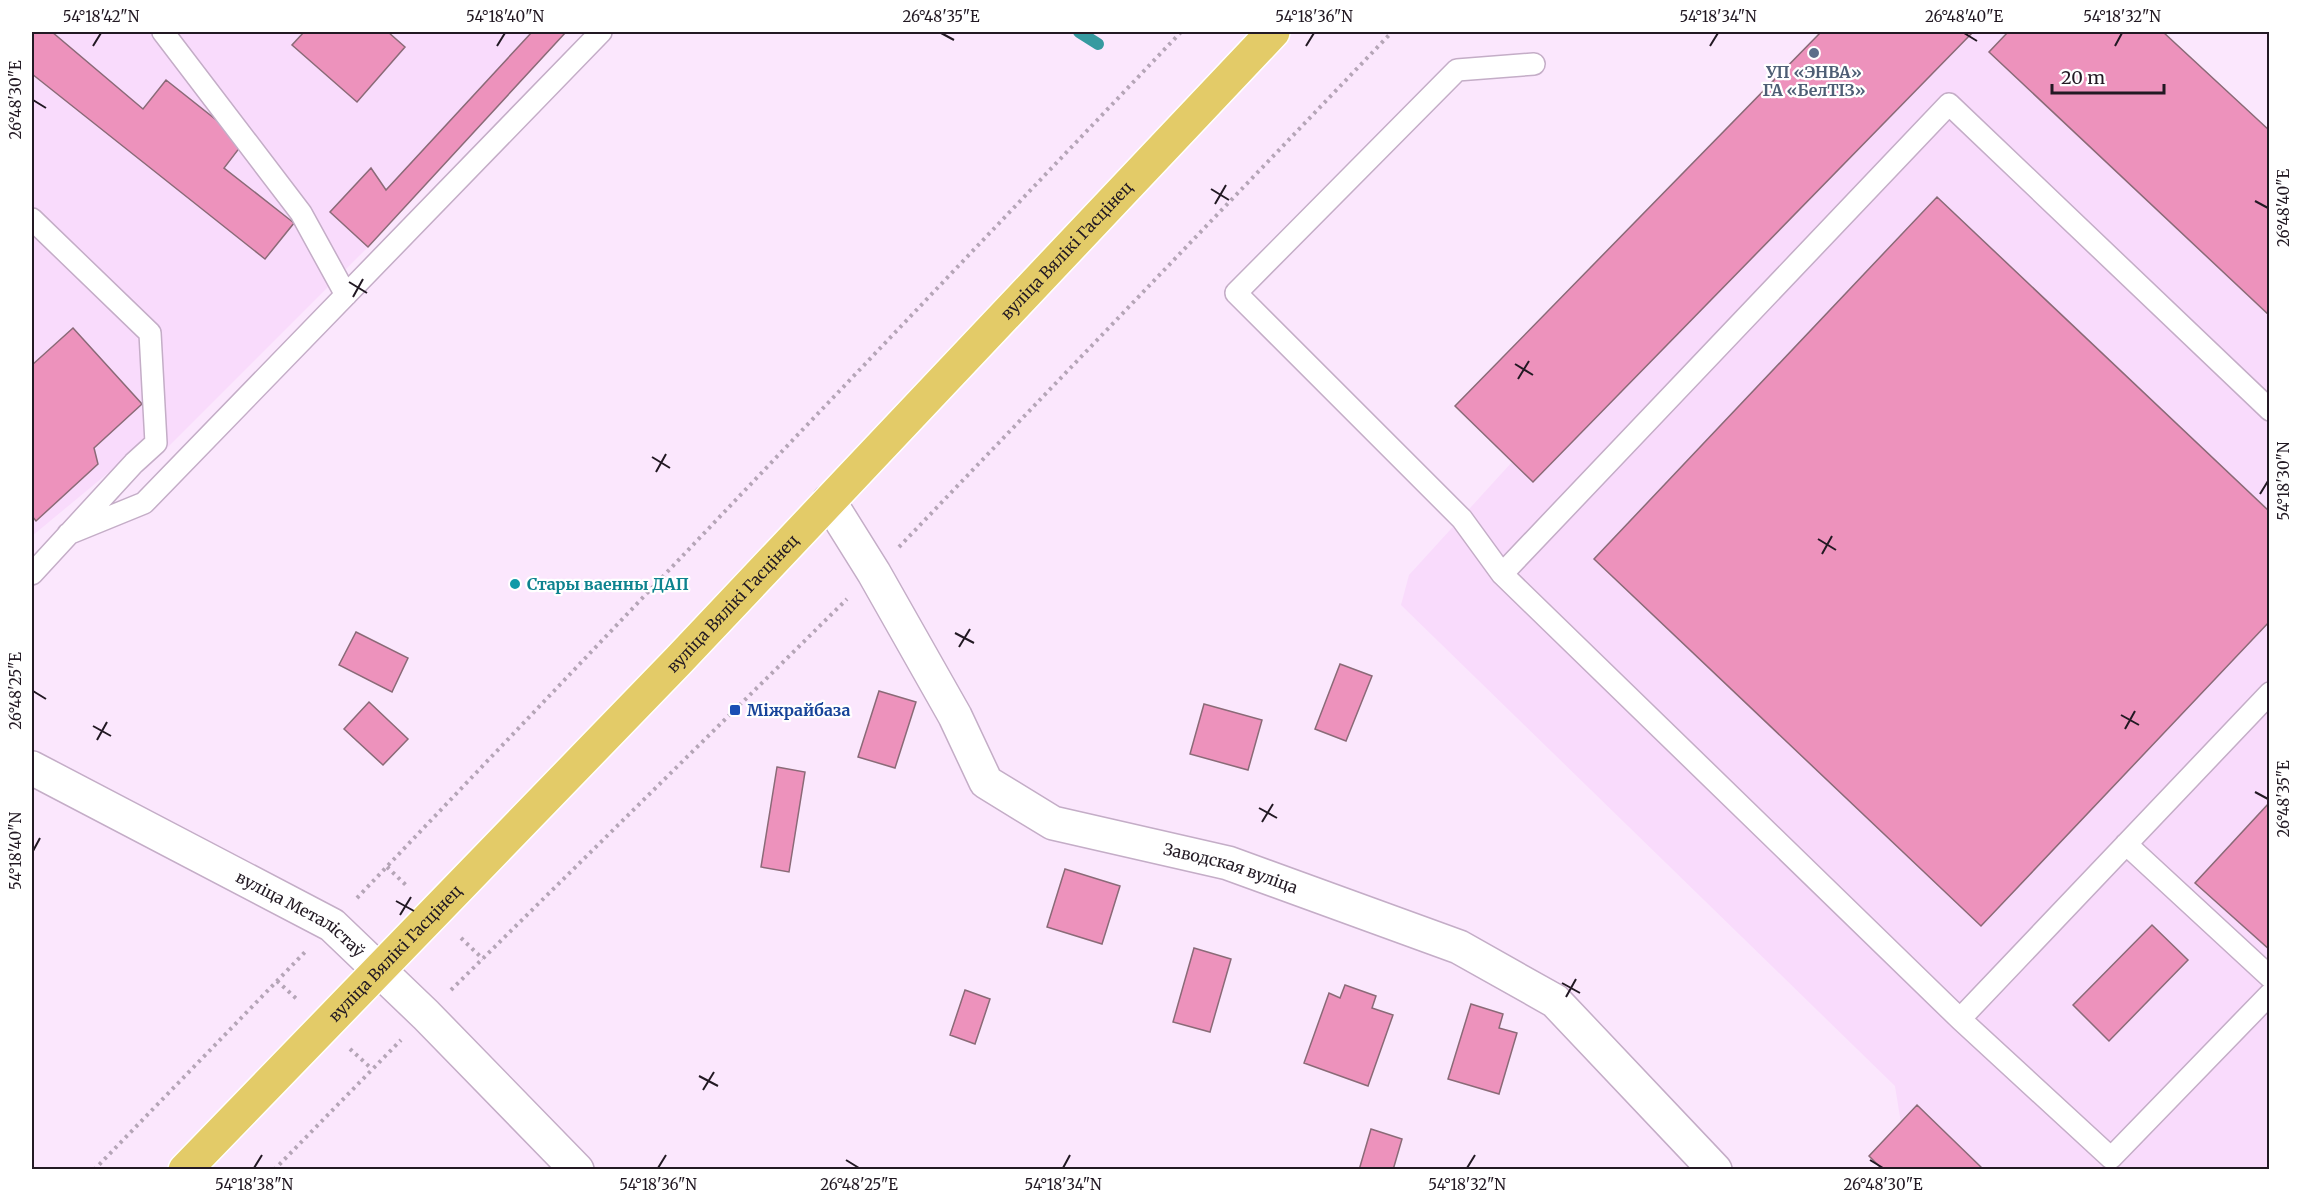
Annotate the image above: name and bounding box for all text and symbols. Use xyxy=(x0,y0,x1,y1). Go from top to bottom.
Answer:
text: 54°18'42"N xyxy=(63,7,140,26)
text: 54°18'40"N xyxy=(466,7,544,26)
text: 26°48'35"E xyxy=(903,7,980,26)
text: 54°18'36"N xyxy=(1275,7,1353,26)
text: 54°18'34"N xyxy=(1679,7,1757,26)
text: 26°48'40"E xyxy=(1925,7,2003,26)
text: 54°18'32"N xyxy=(2083,7,2161,26)
marker: УП «ЭНВА» ГА «БелТІЗ» xyxy=(1807,46,1821,60)
scale bar xyxy=(2052,57,2164,95)
text: 26°48'30"E xyxy=(6,60,25,139)
place label: УП «ЭНВА» ГА «БелТІЗ» xyxy=(1762,62,1866,100)
text: 20 m xyxy=(2061,66,2105,89)
text: 26°48'40"E xyxy=(2274,169,2293,247)
street label: вуліца Вялікі Гасцінец xyxy=(996,177,1137,324)
text: 54°18'30"N xyxy=(2274,441,2293,520)
street label: вуліца Вялікі Гасцінец xyxy=(662,530,803,677)
place label: Стары ваенны ДАП xyxy=(527,574,689,594)
marker: Стары ваенны ДАП xyxy=(508,577,522,591)
text: 26°48'25"E xyxy=(6,652,25,730)
place label: Міжрайбаза xyxy=(747,700,850,720)
marker: Міжрайбаза xyxy=(728,703,742,717)
text: 26°48'35"E xyxy=(2274,760,2293,837)
text: 54°18'40"N xyxy=(6,812,25,890)
street label: Заводская вуліца xyxy=(1162,839,1301,898)
street label: вуліца Металістаў xyxy=(233,867,370,962)
street label: вуліца Вялікі Гасцінец xyxy=(324,880,466,1026)
text: 54°18'38"N xyxy=(215,1175,293,1194)
text: 54°18'36"N xyxy=(619,1175,697,1194)
text: 26°48'25"E xyxy=(820,1175,898,1194)
text: 54°18'34"N xyxy=(1024,1175,1102,1194)
text: 54°18'32"N xyxy=(1428,1175,1506,1194)
text: 26°48'30"E xyxy=(1844,1175,1923,1194)

